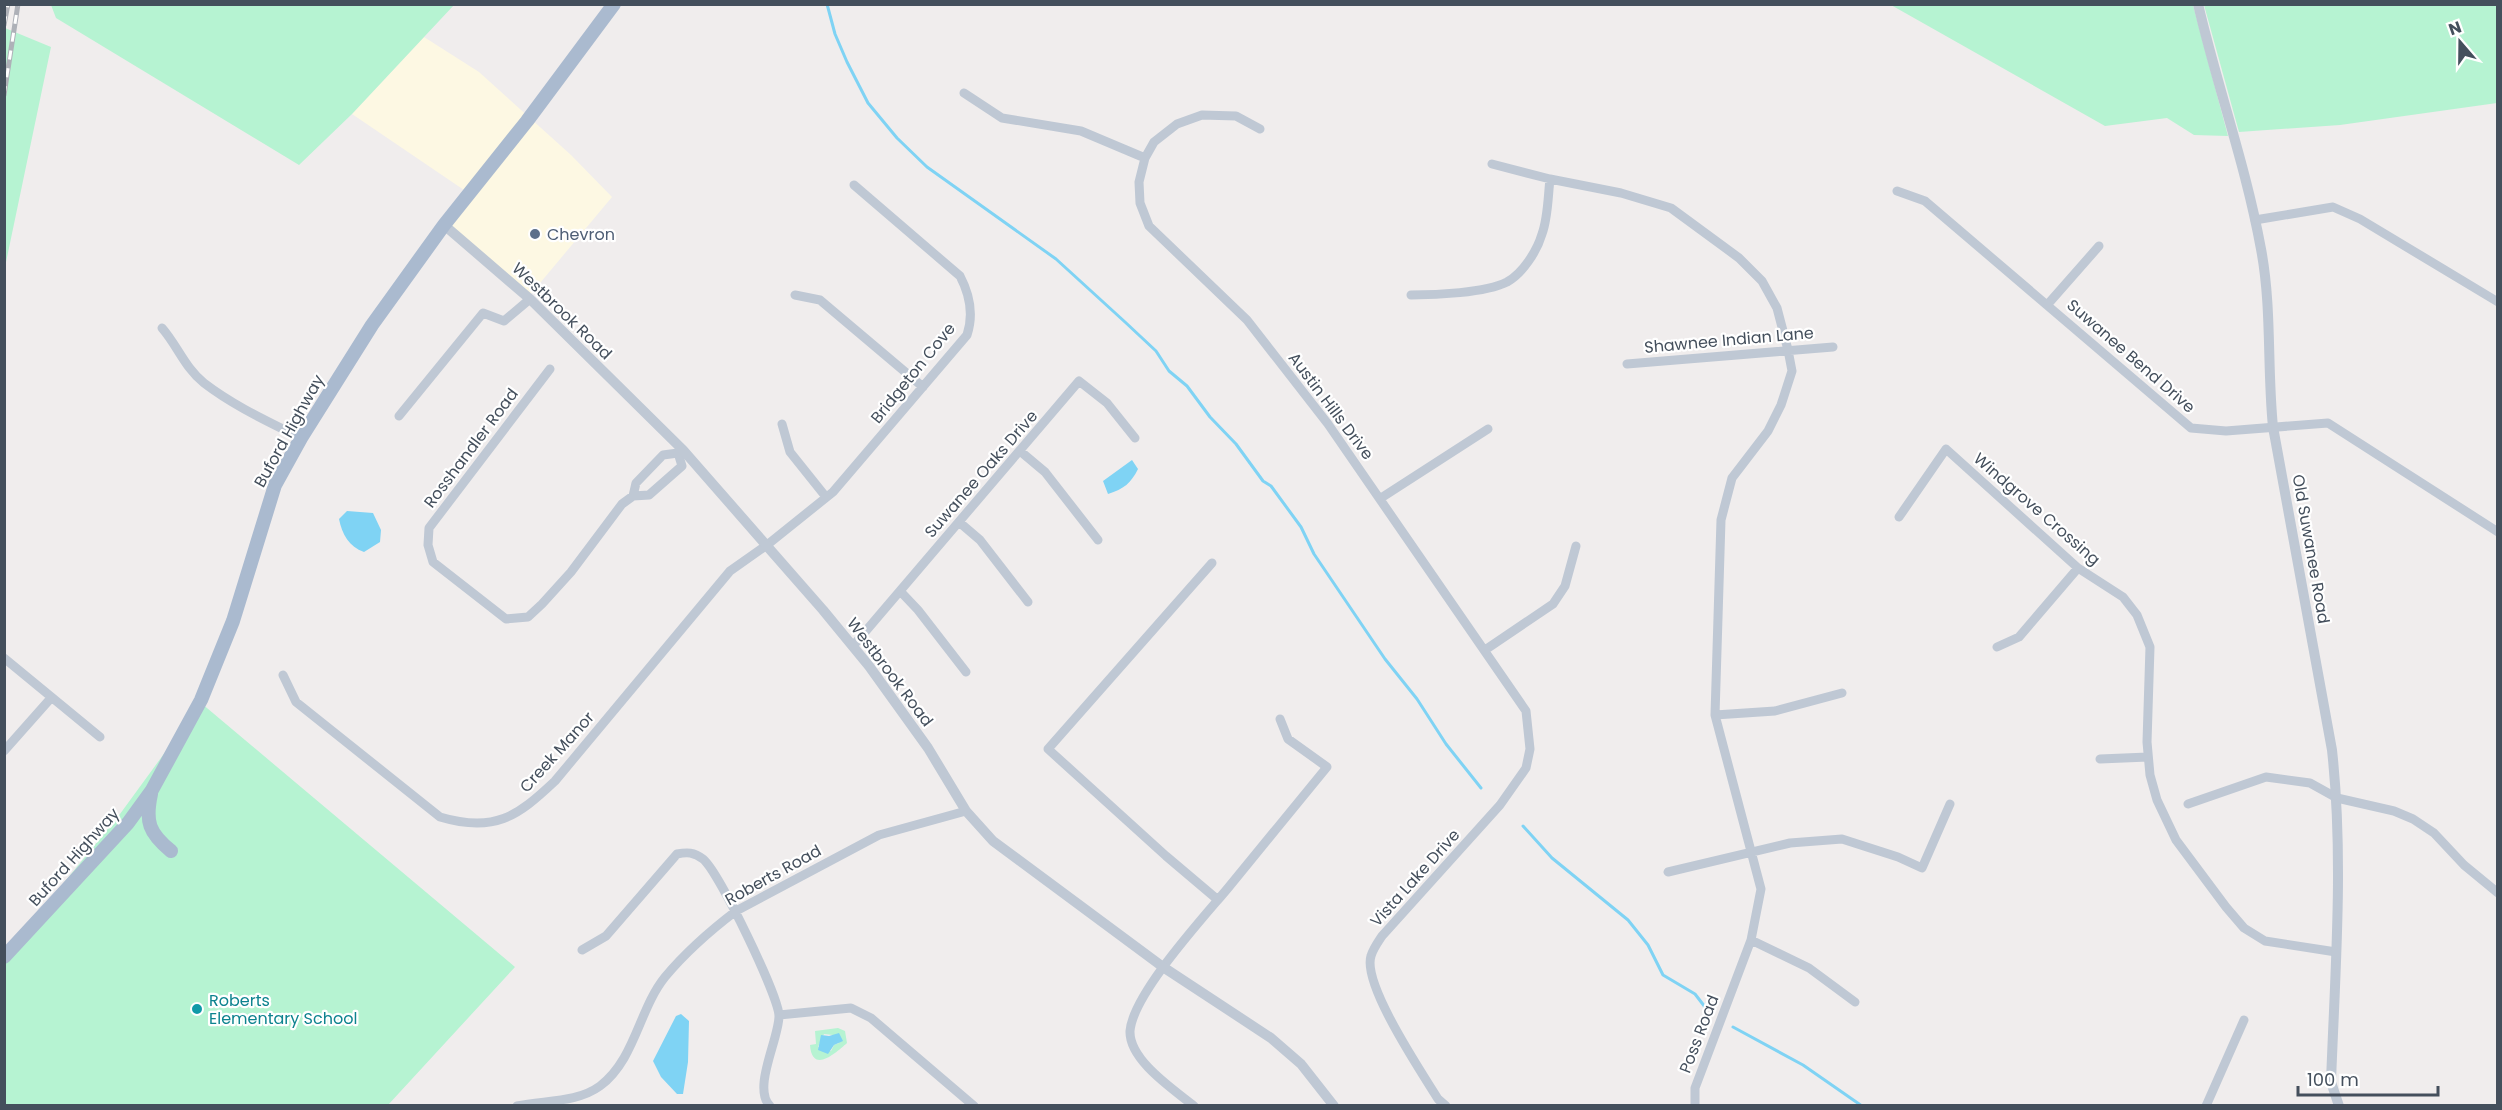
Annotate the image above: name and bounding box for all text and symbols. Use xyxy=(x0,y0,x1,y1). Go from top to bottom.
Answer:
north arrow xyxy=(2430,12,2490,72)
text: N xyxy=(2445,16,2465,41)
place label: Chevron xyxy=(547,223,615,246)
marker: Chevron xyxy=(528,227,542,241)
street label: Westbrook Road xyxy=(507,257,617,365)
street label: Suwanee Bend Drive xyxy=(2062,294,2200,418)
street label: Bridgeton Cove xyxy=(865,318,961,428)
street label: Shawnee Indian Lane xyxy=(1643,321,1815,359)
street label: Austin Hills Drive xyxy=(1283,347,1379,465)
street label: Buford Highway xyxy=(248,370,330,492)
street label: Rosshandler Road xyxy=(418,383,524,513)
street label: Suwanee Oaks Drive xyxy=(919,405,1043,543)
street label: Windgrove Crossing xyxy=(1969,447,2105,571)
street label: Old Suwanee Road xyxy=(2287,473,2335,625)
street label: Westbrook Road xyxy=(841,613,939,731)
street label: Creek Manor xyxy=(514,706,600,797)
street label: Buford Highway xyxy=(23,803,125,911)
street label: Vista Lake Drive xyxy=(1365,824,1465,932)
street label: Roberts Road xyxy=(721,839,825,911)
place label: Roberts Elementary School xyxy=(209,989,357,1030)
street label: Poss Road xyxy=(1674,992,1724,1076)
marker: Roberts Elementary School xyxy=(190,1002,204,1016)
scale bar xyxy=(2298,1059,2438,1097)
text: 100 m xyxy=(2307,1067,2359,1092)

